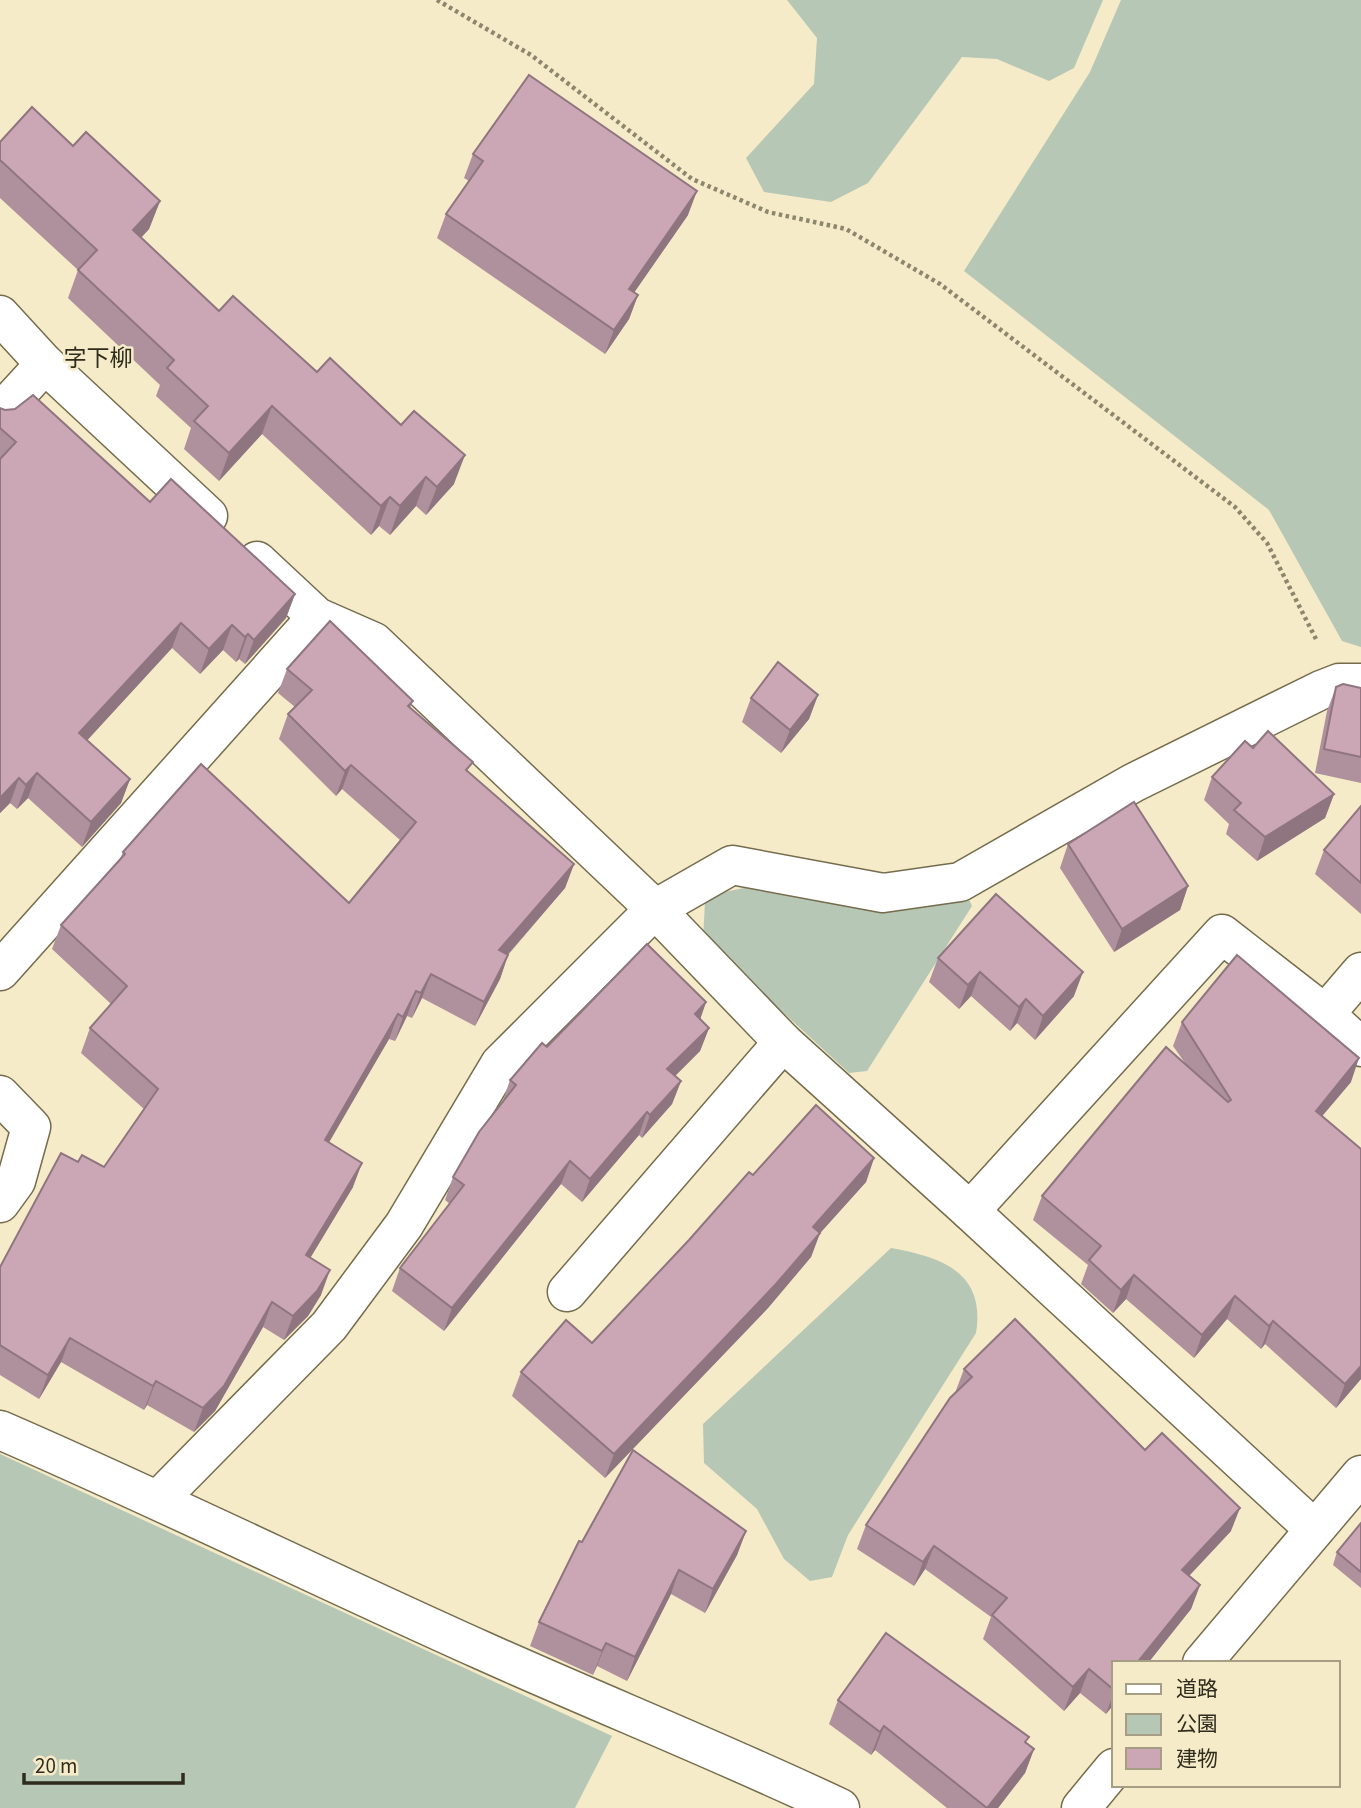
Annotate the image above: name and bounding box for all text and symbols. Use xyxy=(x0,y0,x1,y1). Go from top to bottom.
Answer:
district label: 字下柳 xyxy=(64,342,133,375)
legend xyxy=(1112,1661,1340,1787)
text: 道路 xyxy=(1176,1674,1218,1704)
text: 公園 xyxy=(1176,1709,1218,1739)
scale bar xyxy=(24,1742,184,1786)
text: 建物 xyxy=(1176,1744,1218,1774)
text: 20 m xyxy=(35,1751,77,1781)

